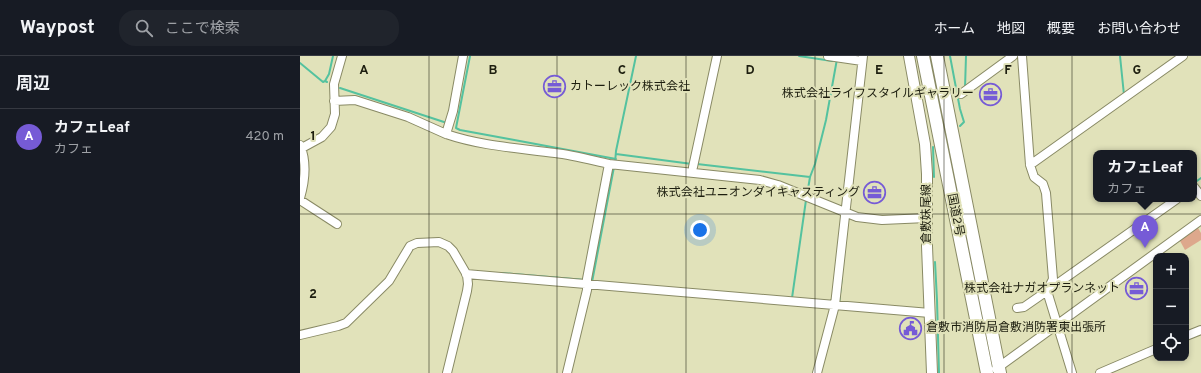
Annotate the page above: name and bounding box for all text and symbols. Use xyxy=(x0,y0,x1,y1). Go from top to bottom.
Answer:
search box xyxy=(119,10,399,46)
text: Waypost xyxy=(20,16,95,40)
icon: search xyxy=(133,17,155,39)
text: ここで検索 xyxy=(165,20,240,39)
text: ホーム xyxy=(933,21,975,38)
text: 地図 xyxy=(997,21,1025,38)
text: 概要 xyxy=(1047,21,1075,38)
text: お問い合わせ xyxy=(1097,21,1181,38)
text: A xyxy=(359,63,369,79)
text: B xyxy=(489,63,498,79)
text: C xyxy=(618,63,626,79)
text: D xyxy=(745,63,755,79)
text: E xyxy=(875,63,883,79)
text: F xyxy=(1004,63,1012,79)
text: G xyxy=(1133,63,1142,79)
text: 周辺 xyxy=(16,74,50,96)
office icon: カトーレック株式会社 xyxy=(541,74,567,100)
place label: カトーレック株式会社 xyxy=(570,79,690,95)
office icon: 株式会社ライフスタイルギャラリー xyxy=(977,81,1003,107)
place label: 株式会社ライフスタイルギャラリー xyxy=(782,86,974,102)
text: カフェLeaf xyxy=(54,119,130,138)
text: A xyxy=(24,129,34,145)
text: 420 m xyxy=(246,129,284,145)
text: 1 xyxy=(310,129,316,145)
text: カフェ xyxy=(54,142,93,158)
popup xyxy=(1093,150,1197,202)
text: カフェLeaf xyxy=(1107,159,1183,178)
office icon: 株式会社ユニオンダイキャスティング xyxy=(862,180,888,206)
text: カフェ xyxy=(1107,182,1146,198)
street label: 倉敷妹尾線 xyxy=(919,184,935,244)
place label: 株式会社ユニオンダイキャスティング xyxy=(657,185,860,201)
street label: 国道2号 xyxy=(943,192,967,238)
pin: A xyxy=(1132,215,1158,248)
your location xyxy=(690,220,710,240)
map controls xyxy=(1153,253,1189,361)
button: + xyxy=(1153,253,1189,289)
office icon: 株式会社ナガオプランネット xyxy=(1123,276,1149,302)
place label: 株式会社ナガオプランネット xyxy=(964,281,1120,297)
text: 2 xyxy=(309,287,317,303)
button: − xyxy=(1153,289,1189,325)
public building icon: 倉敷市消防局倉敷消防署東出張所 xyxy=(898,315,924,341)
place label: 倉敷市消防局倉敷消防署東出張所 xyxy=(926,320,1106,336)
button: locate xyxy=(1153,325,1189,361)

